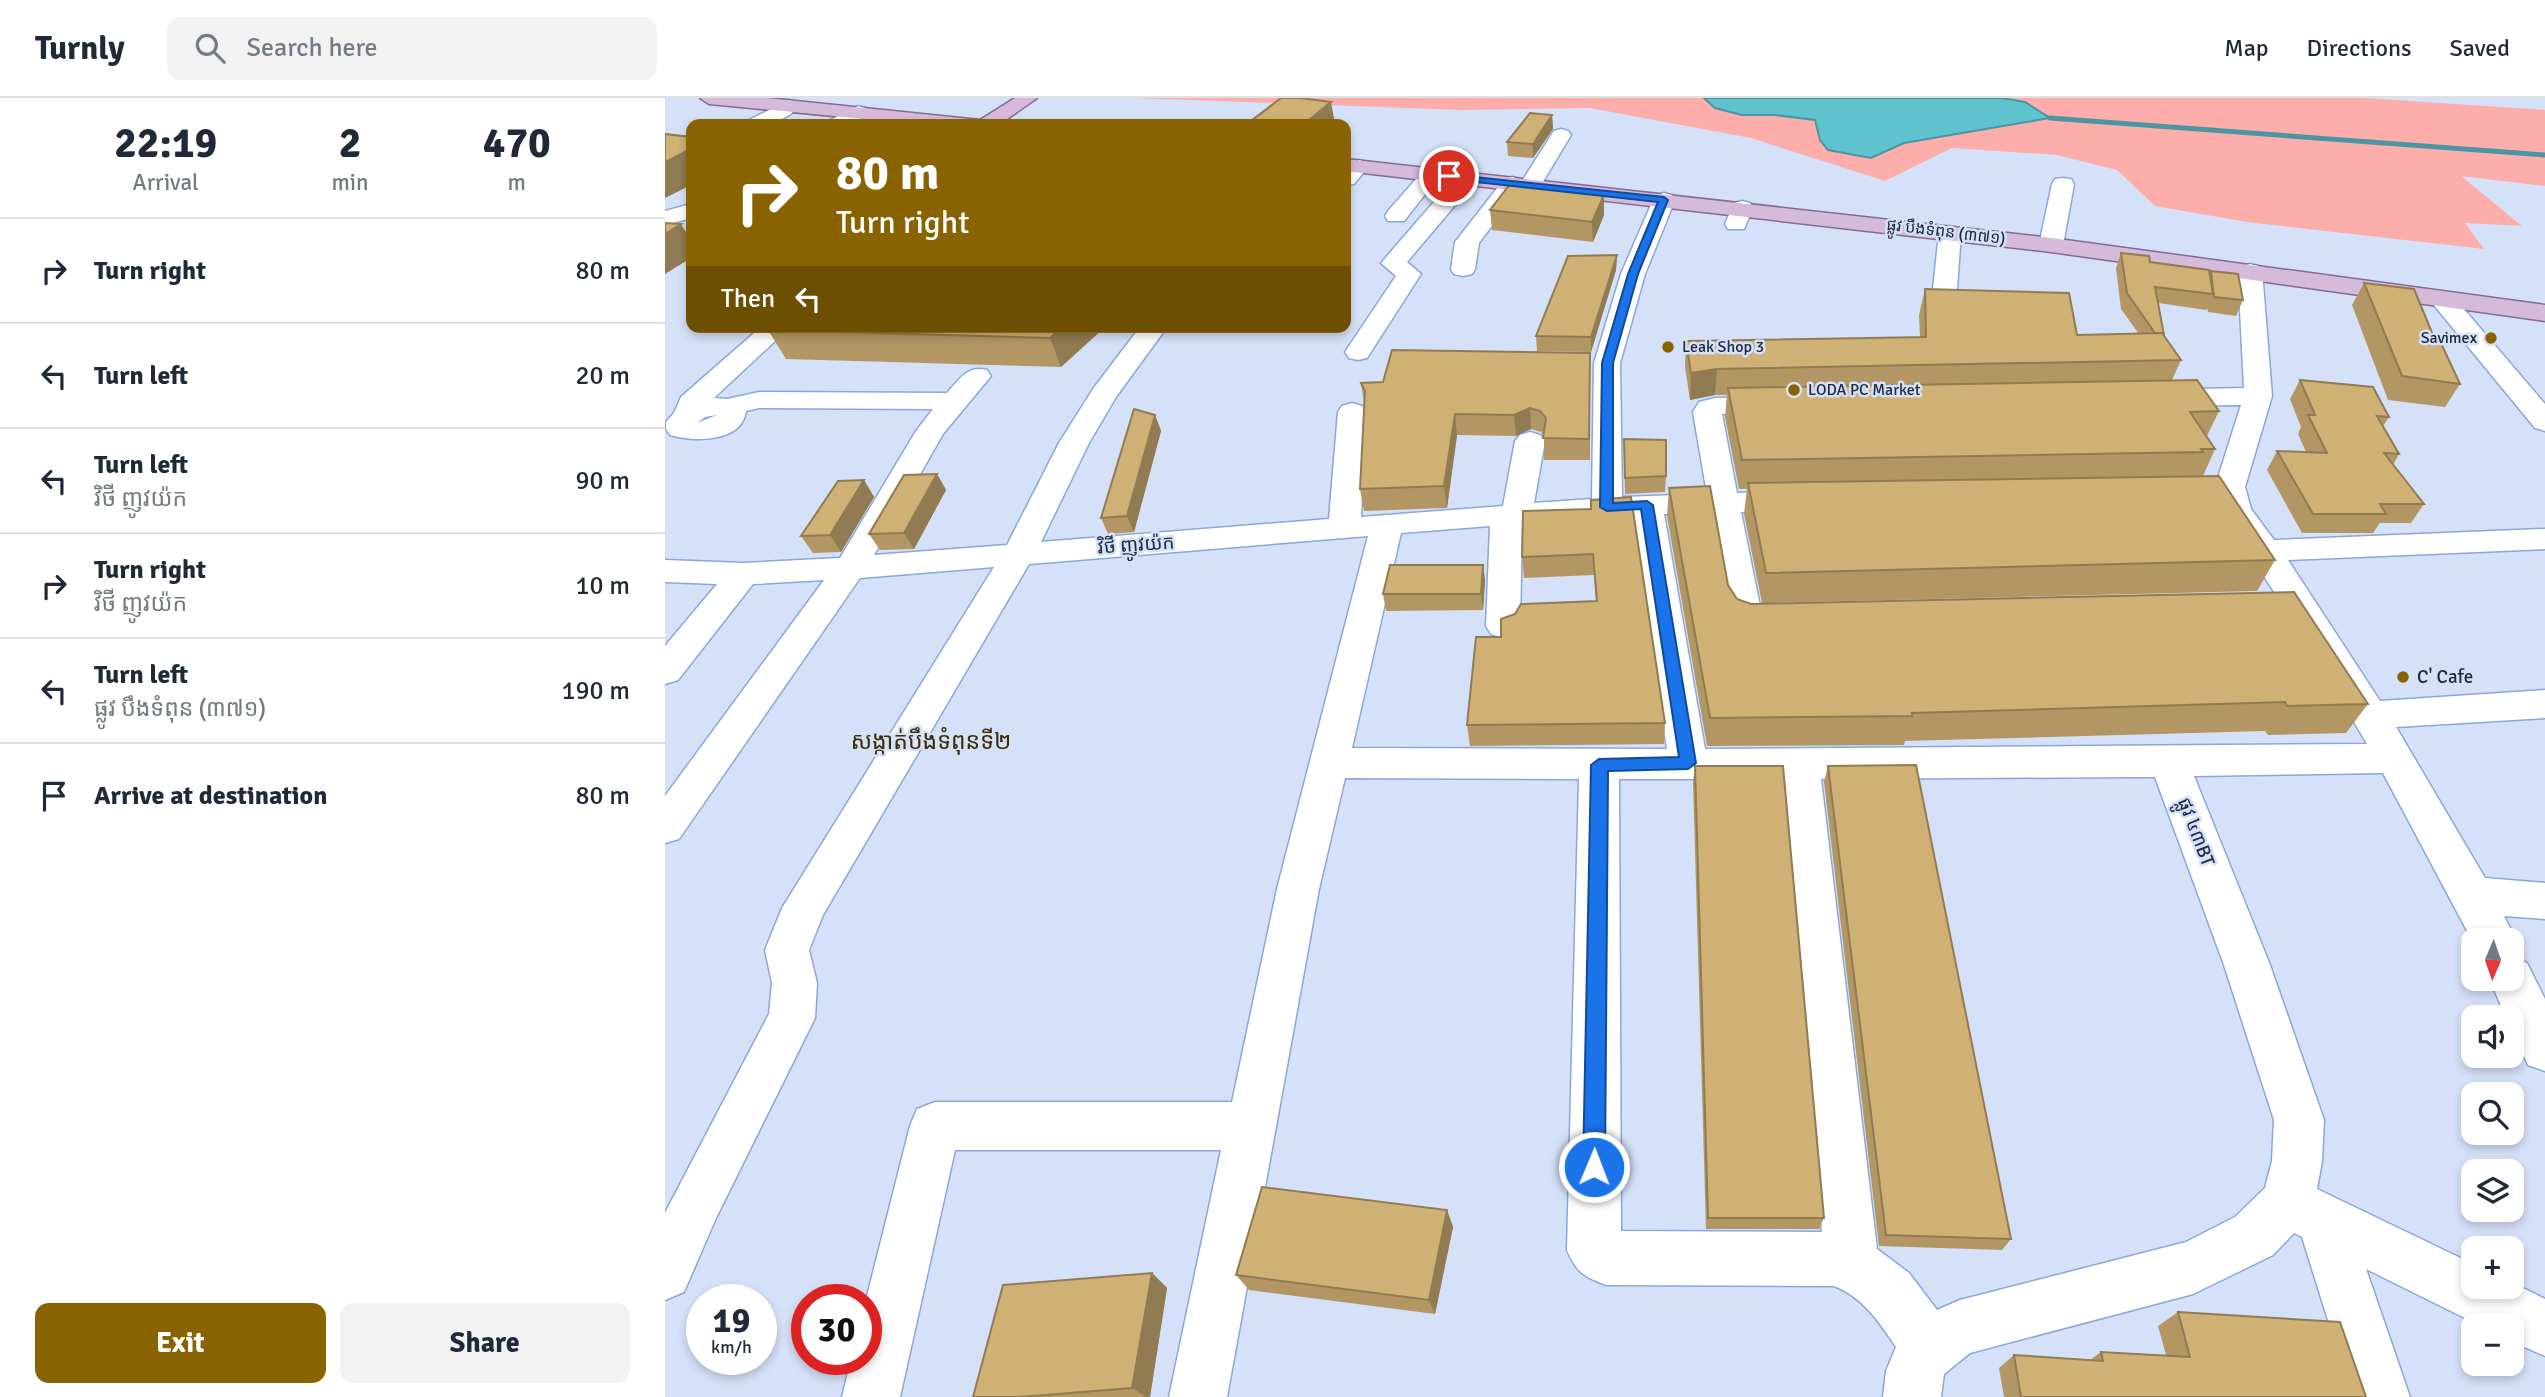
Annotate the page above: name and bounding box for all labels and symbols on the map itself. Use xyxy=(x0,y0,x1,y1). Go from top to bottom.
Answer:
pin xyxy=(1419,146,1479,206)
street label: ផ្លូវ បឹងទំពុន (៣៧១) xyxy=(1885,214,2007,253)
place label: Savimex xyxy=(2421,328,2478,348)
marker: Savimex xyxy=(2483,330,2499,346)
place label: Leak Shop 3 xyxy=(1682,337,1764,357)
marker: Leak Shop 3 xyxy=(1660,339,1676,355)
place label: LODA PC Market xyxy=(1808,380,1921,400)
marker: LODA PC Market xyxy=(1786,382,1802,398)
street label: វិថី ញូវយ៉ក xyxy=(1096,530,1175,564)
place label: C' Cafe xyxy=(2417,665,2473,689)
marker: C' Cafe xyxy=(2395,669,2411,685)
district label: សង្កាត់បឹងទំពុនទី២ xyxy=(851,726,1011,756)
street label: ផ្លូវ ៤៣BT xyxy=(2168,794,2220,872)
north arrow xyxy=(2461,928,2523,990)
position arrow xyxy=(1557,1130,1631,1204)
speed limit sign: 30 xyxy=(791,1284,882,1375)

